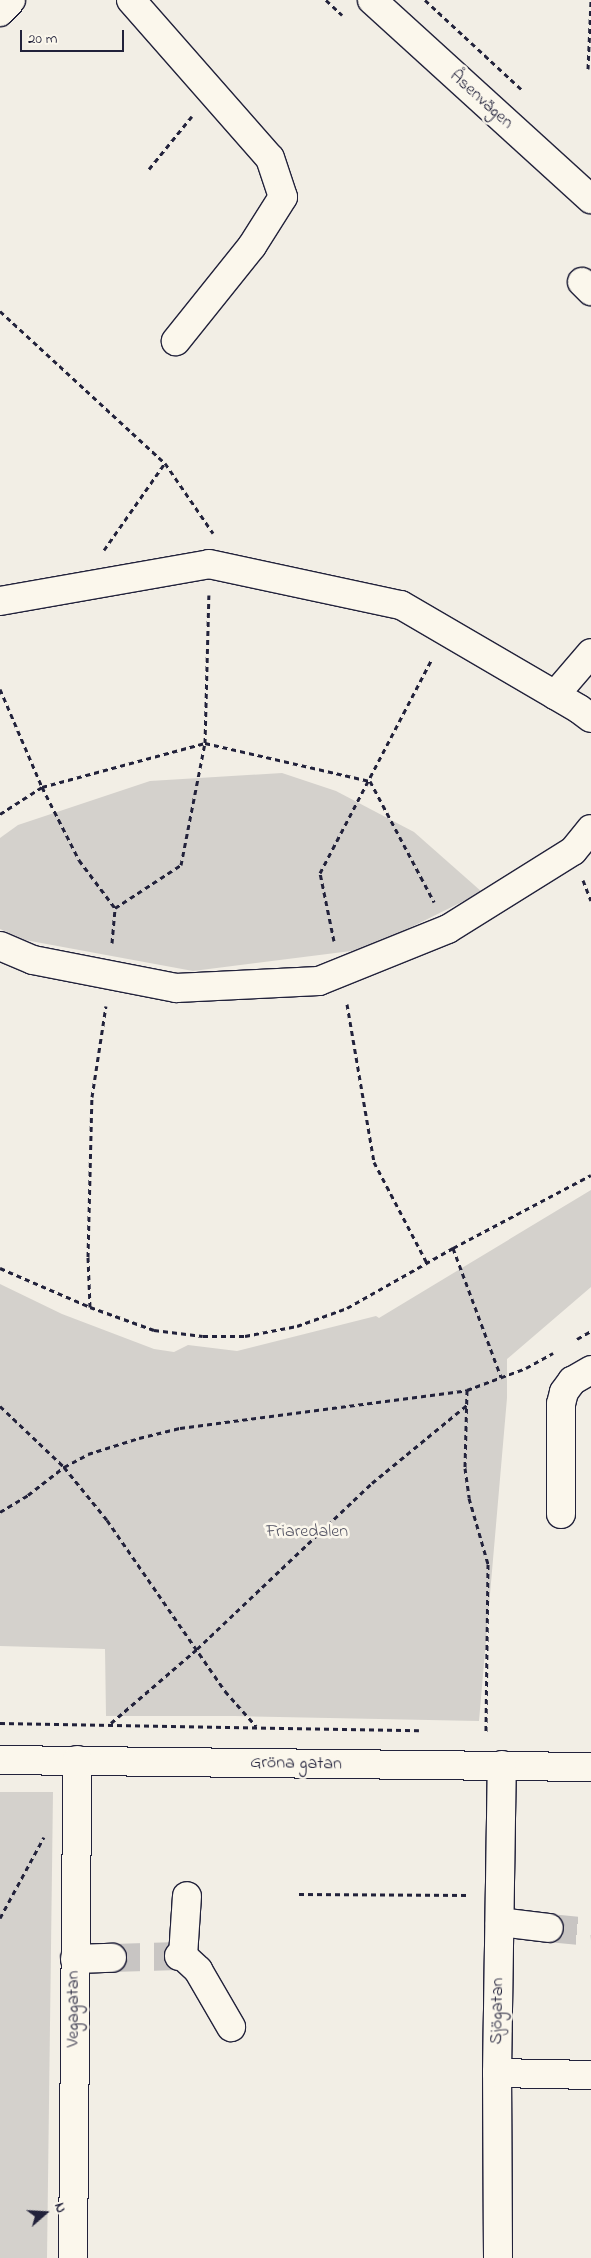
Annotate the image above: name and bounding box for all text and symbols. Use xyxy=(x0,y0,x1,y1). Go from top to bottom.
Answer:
scale bar xyxy=(22,20,126,52)
text: 20 m xyxy=(28,28,57,50)
street label: Åsenvägen xyxy=(445,66,517,134)
park label: Friaredalen xyxy=(266,1521,348,1543)
street label: Gröna gatan xyxy=(250,1752,342,1776)
street label: Vegagatan xyxy=(63,1971,85,2047)
street label: Sjögatan xyxy=(487,1977,509,2045)
north arrow xyxy=(20,2188,70,2238)
text: N xyxy=(48,2200,71,2216)

